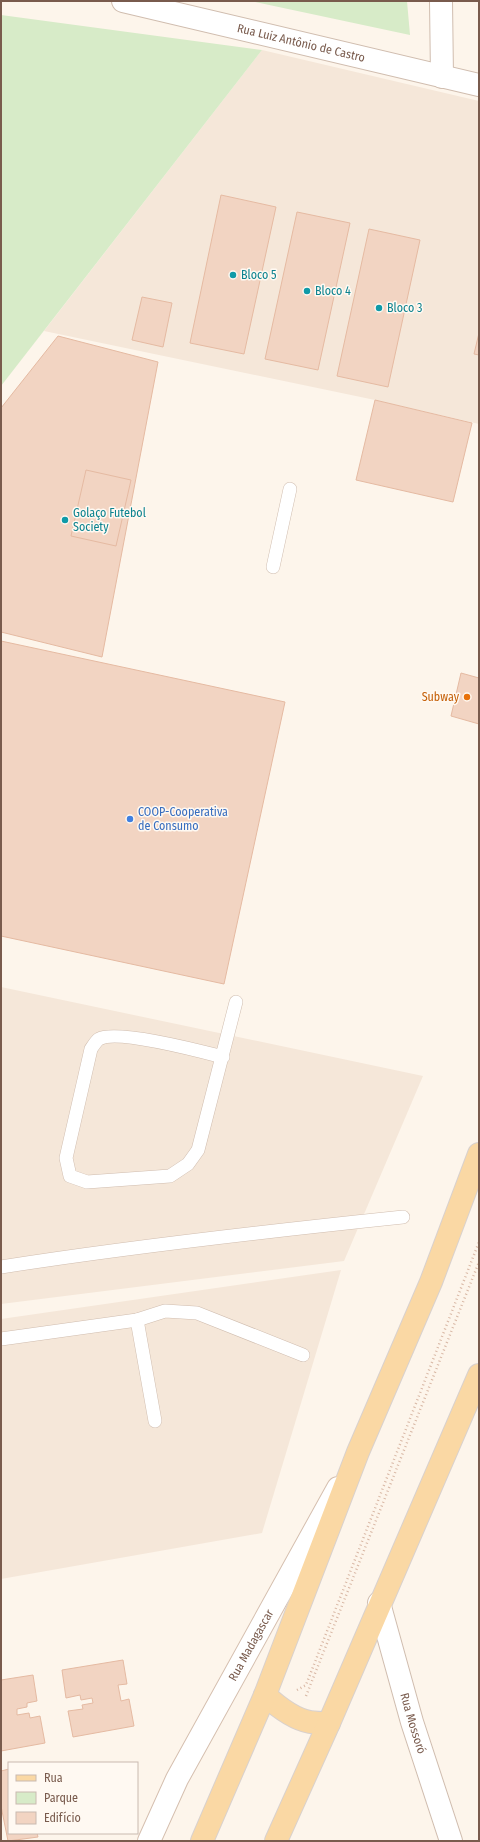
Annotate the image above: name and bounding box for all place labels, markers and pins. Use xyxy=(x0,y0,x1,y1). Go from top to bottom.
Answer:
place label: Bloco 5 xyxy=(241,268,277,282)
marker: Bloco 5 xyxy=(228,270,238,280)
place label: Bloco 4 xyxy=(315,284,351,298)
marker: Bloco 4 xyxy=(302,286,312,296)
place label: Bloco 3 xyxy=(387,301,422,315)
marker: Bloco 3 xyxy=(374,303,384,313)
place label: Golaço Futebol Society xyxy=(73,506,146,534)
marker: Golaço Futebol Society xyxy=(60,515,70,525)
place label: Subway xyxy=(422,690,460,704)
marker: Subway xyxy=(462,692,472,702)
place label: COOP-Cooperativa de Consumo xyxy=(138,805,228,833)
marker: COOP-Cooperativa de Consumo xyxy=(125,814,135,824)

